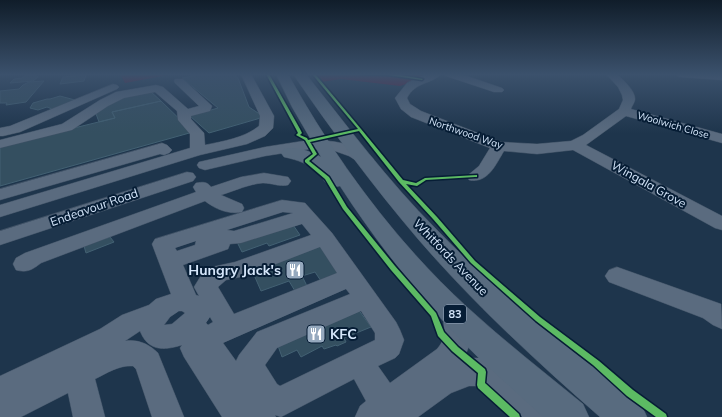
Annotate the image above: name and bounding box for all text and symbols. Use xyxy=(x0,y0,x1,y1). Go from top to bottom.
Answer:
street label: Woolwich Close xyxy=(636,109,710,141)
street label: Northwood Way xyxy=(428,114,505,152)
street label: Wingala Grove xyxy=(609,157,689,211)
street label: Endeavour Road xyxy=(48,185,140,229)
street label: Whitfords Avenue xyxy=(411,216,491,298)
restaurant icon: Hungry Jack's xyxy=(284,259,306,281)
place label: Hungry Jack's xyxy=(188,261,281,279)
road number: 83 xyxy=(444,305,466,323)
restaurant icon: KFC xyxy=(305,323,327,345)
place label: KFC xyxy=(330,325,357,343)

